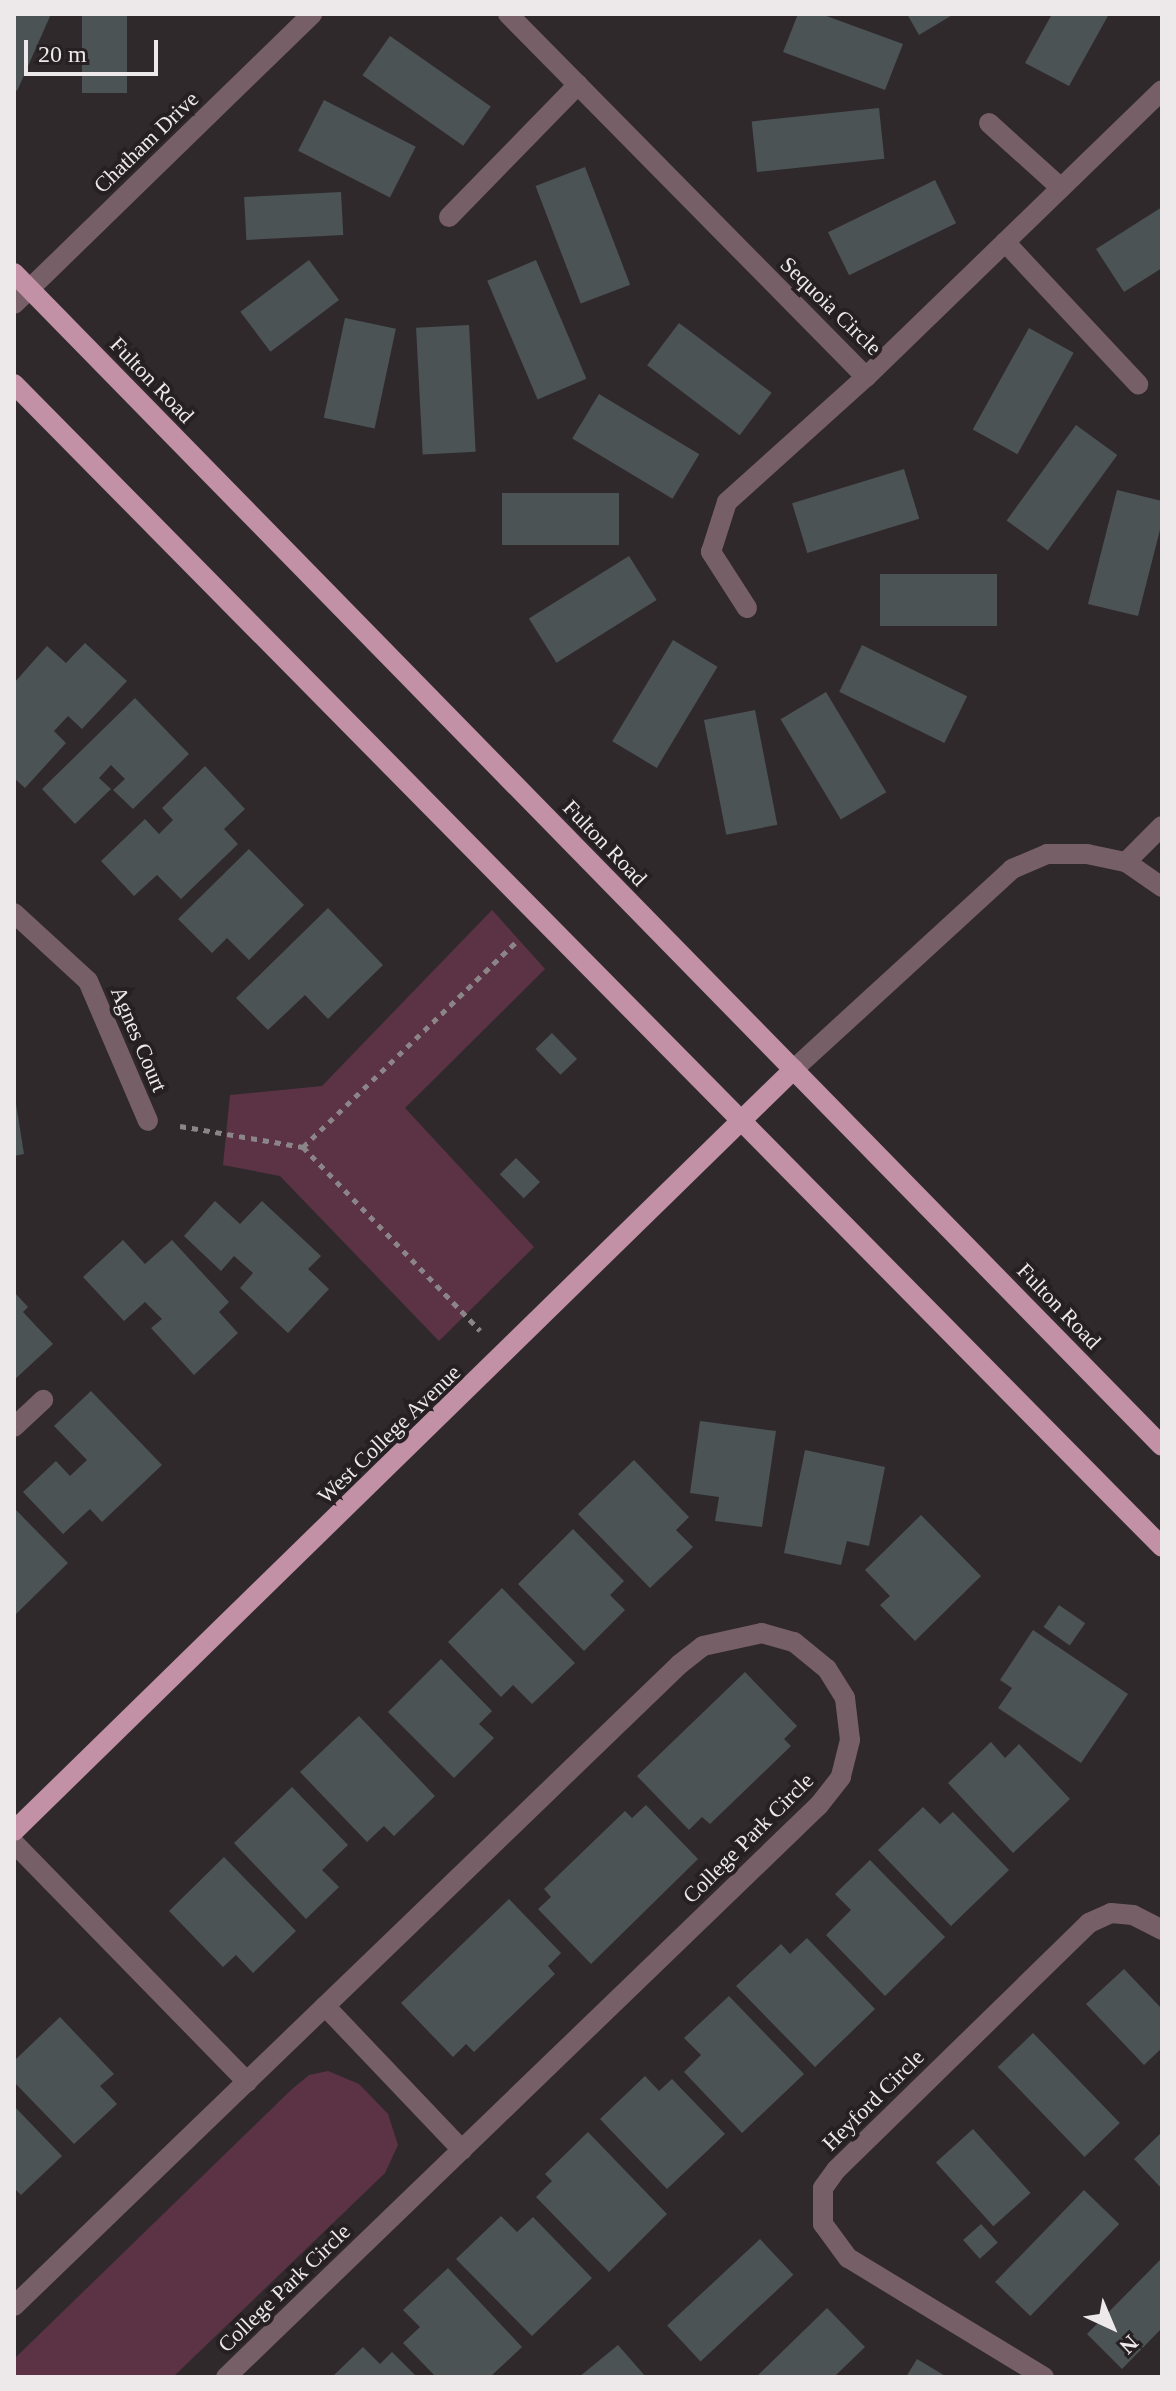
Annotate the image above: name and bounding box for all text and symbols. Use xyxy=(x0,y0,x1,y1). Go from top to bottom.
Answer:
scale bar xyxy=(28,24,162,74)
text: 20 m xyxy=(38,41,87,67)
street label: Chatham Drive xyxy=(88,86,204,198)
street label: Sequoia Circle xyxy=(775,251,887,361)
street label: Fulton Road xyxy=(105,331,199,429)
street label: Fulton Road xyxy=(558,794,652,892)
street label: Agnes Court xyxy=(105,982,173,1096)
street label: Fulton Road xyxy=(1012,1257,1106,1355)
street label: West College Avenue xyxy=(312,1359,466,1509)
street label: College Park Circle xyxy=(677,1767,819,1909)
street label: Heyford Circle xyxy=(817,2044,929,2156)
street label: College Park Circle xyxy=(212,2218,356,2358)
north arrow xyxy=(1072,2287,1152,2367)
text: N xyxy=(1115,2330,1143,2359)

